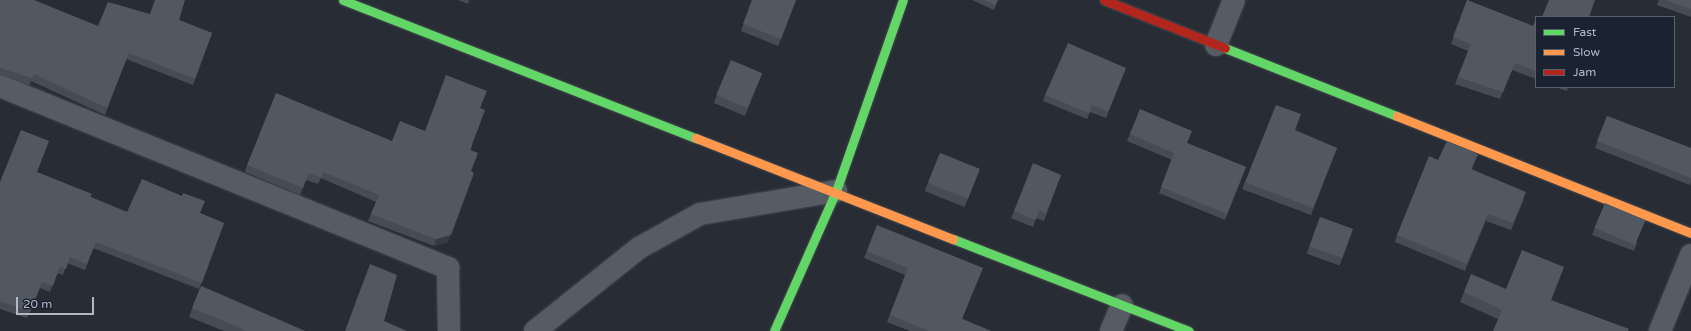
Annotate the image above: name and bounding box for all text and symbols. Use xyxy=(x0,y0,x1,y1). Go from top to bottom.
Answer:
legend xyxy=(1535,16,1675,88)
text: Fast xyxy=(1573,25,1596,39)
text: Slow xyxy=(1573,45,1600,59)
text: Jam xyxy=(1573,65,1596,79)
scale bar xyxy=(18,289,96,315)
text: 20 m xyxy=(23,297,52,311)

